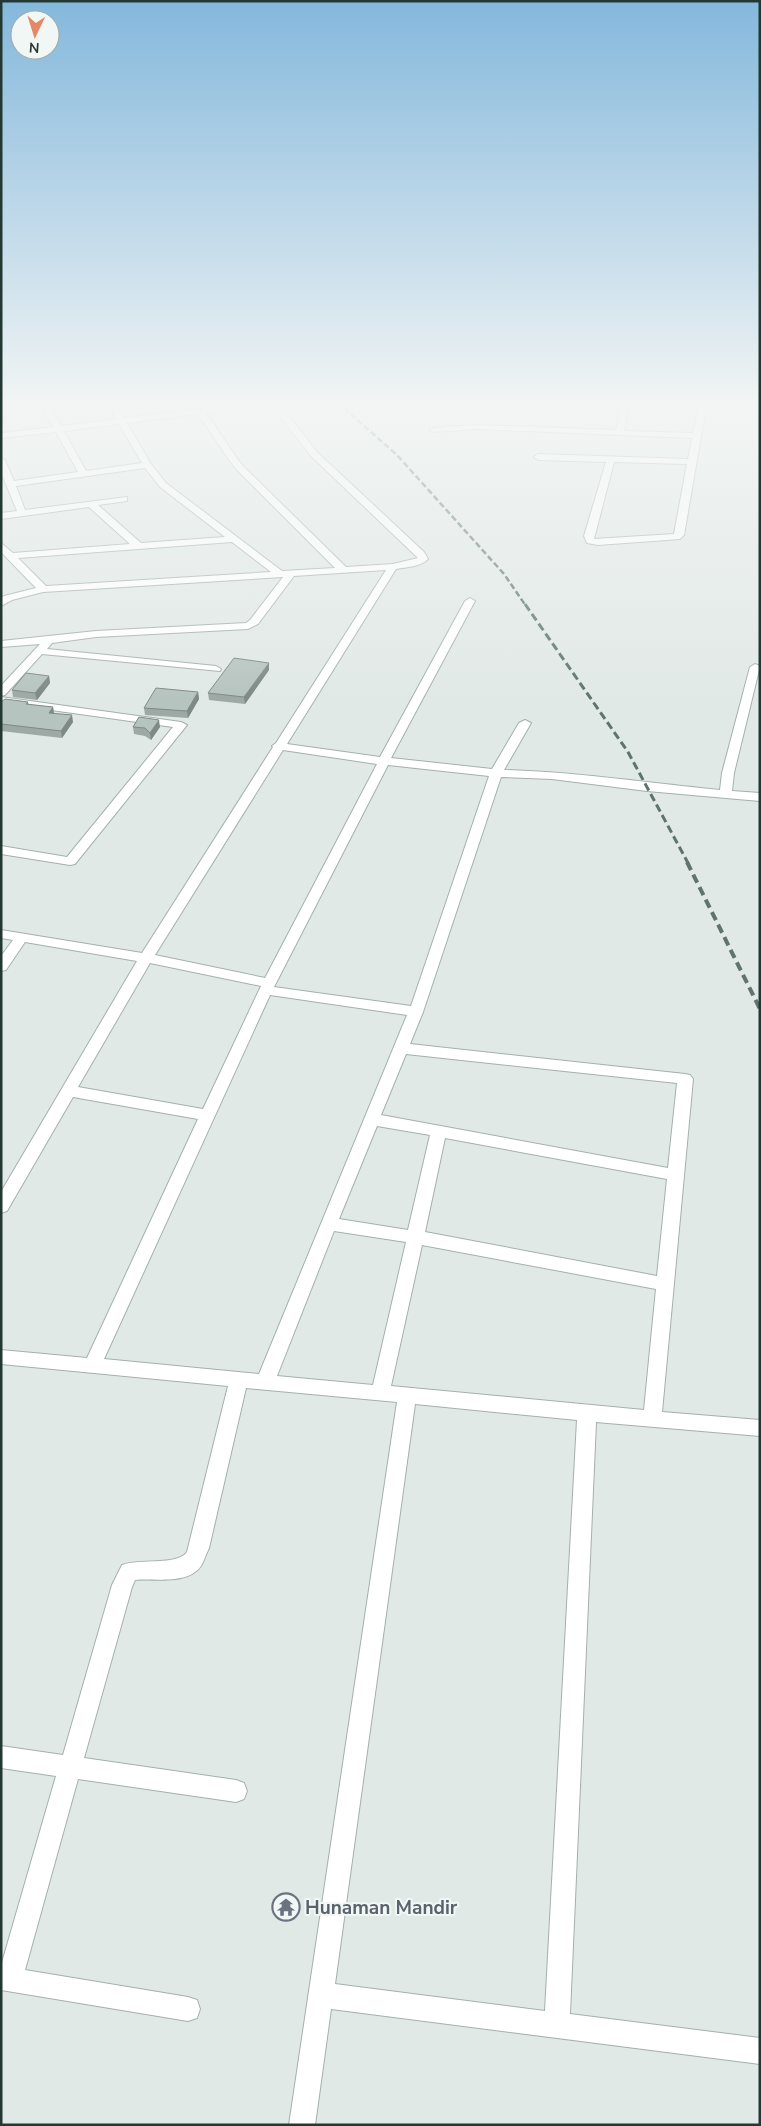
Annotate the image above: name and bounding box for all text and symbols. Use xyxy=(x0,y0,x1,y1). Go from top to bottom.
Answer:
north arrow xyxy=(10,10,60,60)
text: N xyxy=(28,38,40,57)
temple icon: Hunaman Mandir xyxy=(271,1892,301,1922)
place label: Hunaman Mandir xyxy=(305,1895,458,1921)

